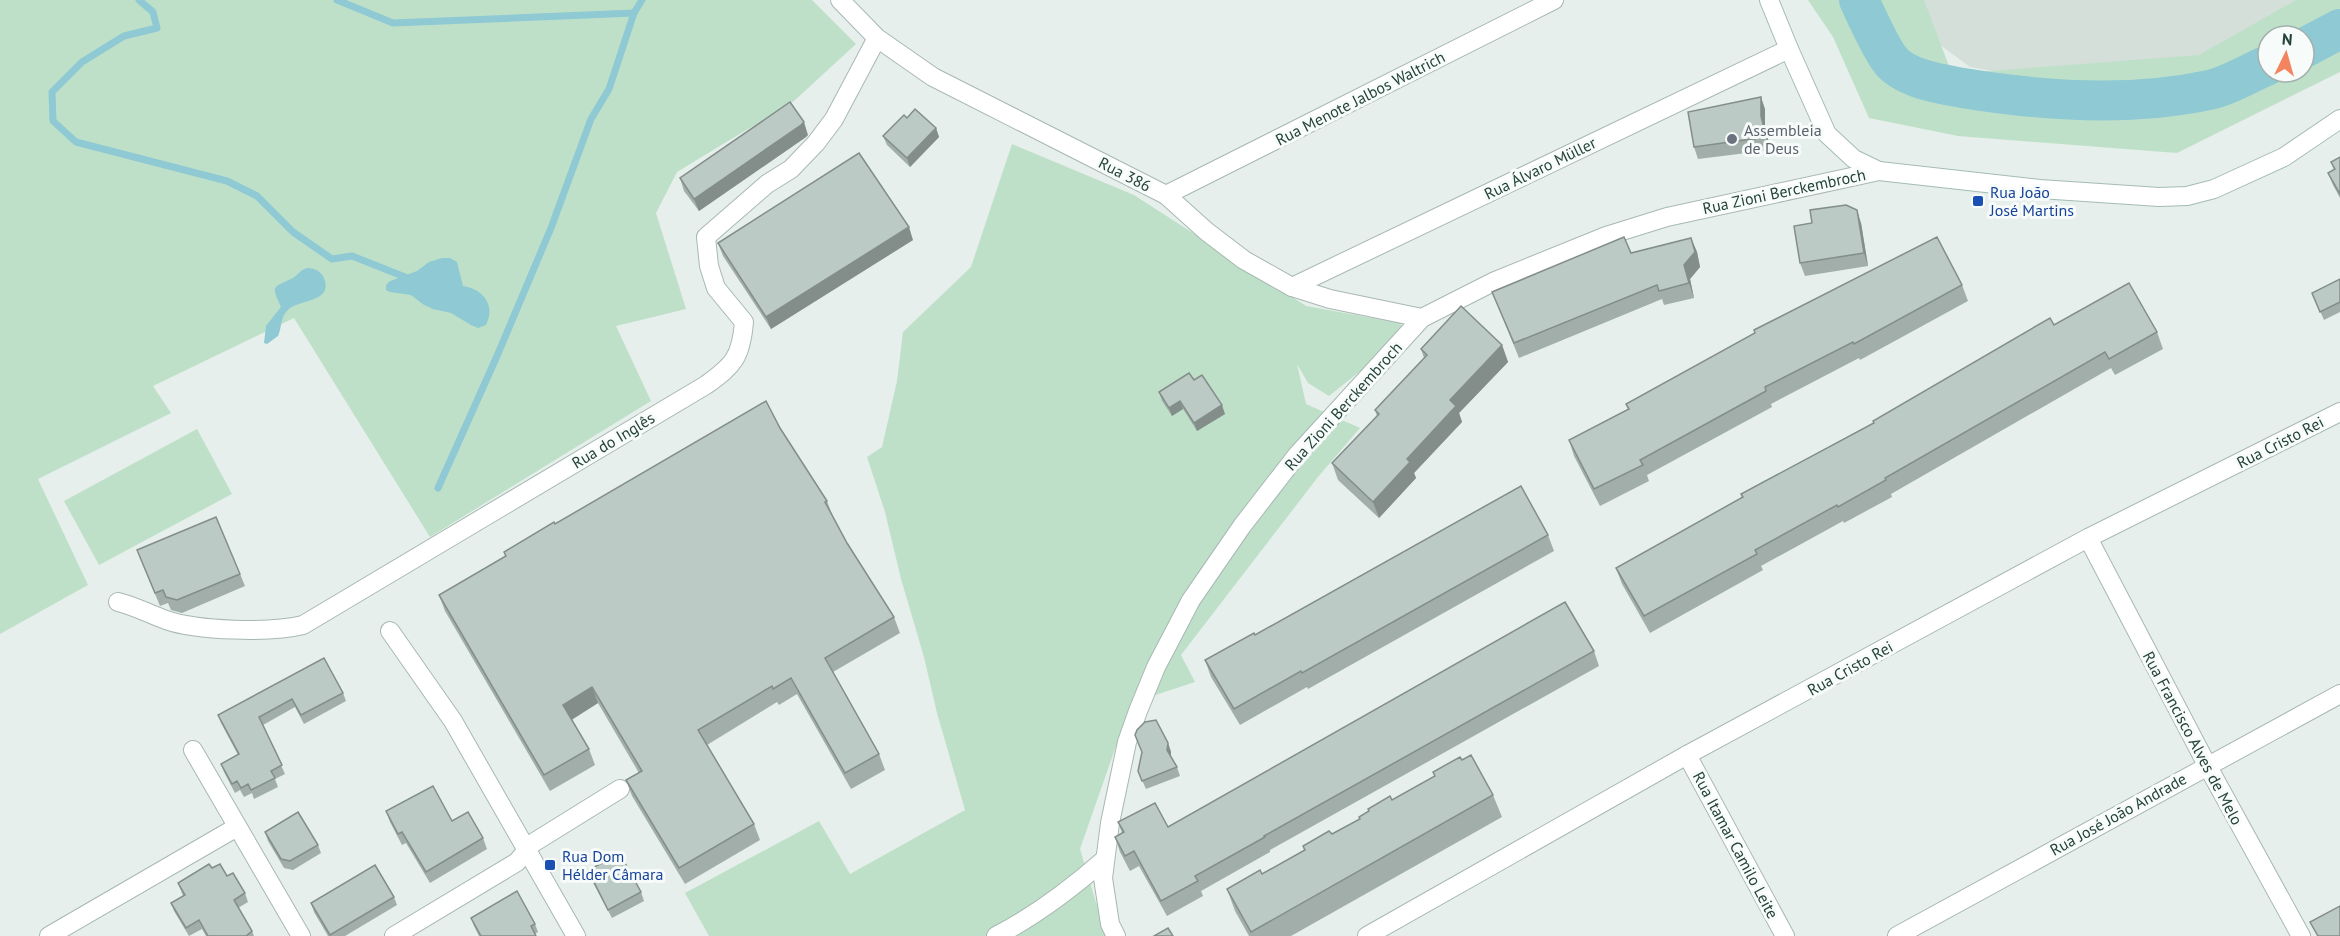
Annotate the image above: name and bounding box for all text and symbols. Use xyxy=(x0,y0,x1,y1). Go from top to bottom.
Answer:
north arrow xyxy=(2256,24,2316,84)
text: N xyxy=(2281,29,2293,49)
street label: Rua Menote Jalbos Waltrich xyxy=(1272,47,1448,149)
place label: Assembleia de Deus xyxy=(1744,120,1822,158)
street label: Rua Álvaro Müller xyxy=(1481,132,1600,204)
marker: Assembleia de Deus xyxy=(1725,132,1739,146)
street label: Rua 386 xyxy=(1095,152,1155,196)
street label: Rua Zioni Berckembroch xyxy=(1701,164,1867,218)
place label: Rua João José Martins xyxy=(1989,182,2074,220)
marker: Rua João José Martins xyxy=(1971,194,1985,208)
street label: Rua Zioni Berckembroch xyxy=(1280,338,1406,474)
street label: Rua do Inglês xyxy=(568,407,658,473)
street label: Rua Cristo Rei xyxy=(2233,412,2327,472)
street label: Rua Cristo Rei xyxy=(1804,636,1896,700)
street label: Rua Francisco Alves de Melo xyxy=(2139,648,2247,828)
street label: Rua Itamar Camilo Leite xyxy=(1689,768,1783,922)
street label: Rua José João Andrade xyxy=(2046,768,2190,860)
place label: Rua Dom Hélder Câmara xyxy=(562,846,663,884)
marker: Rua Dom Hélder Câmara xyxy=(543,858,557,872)

